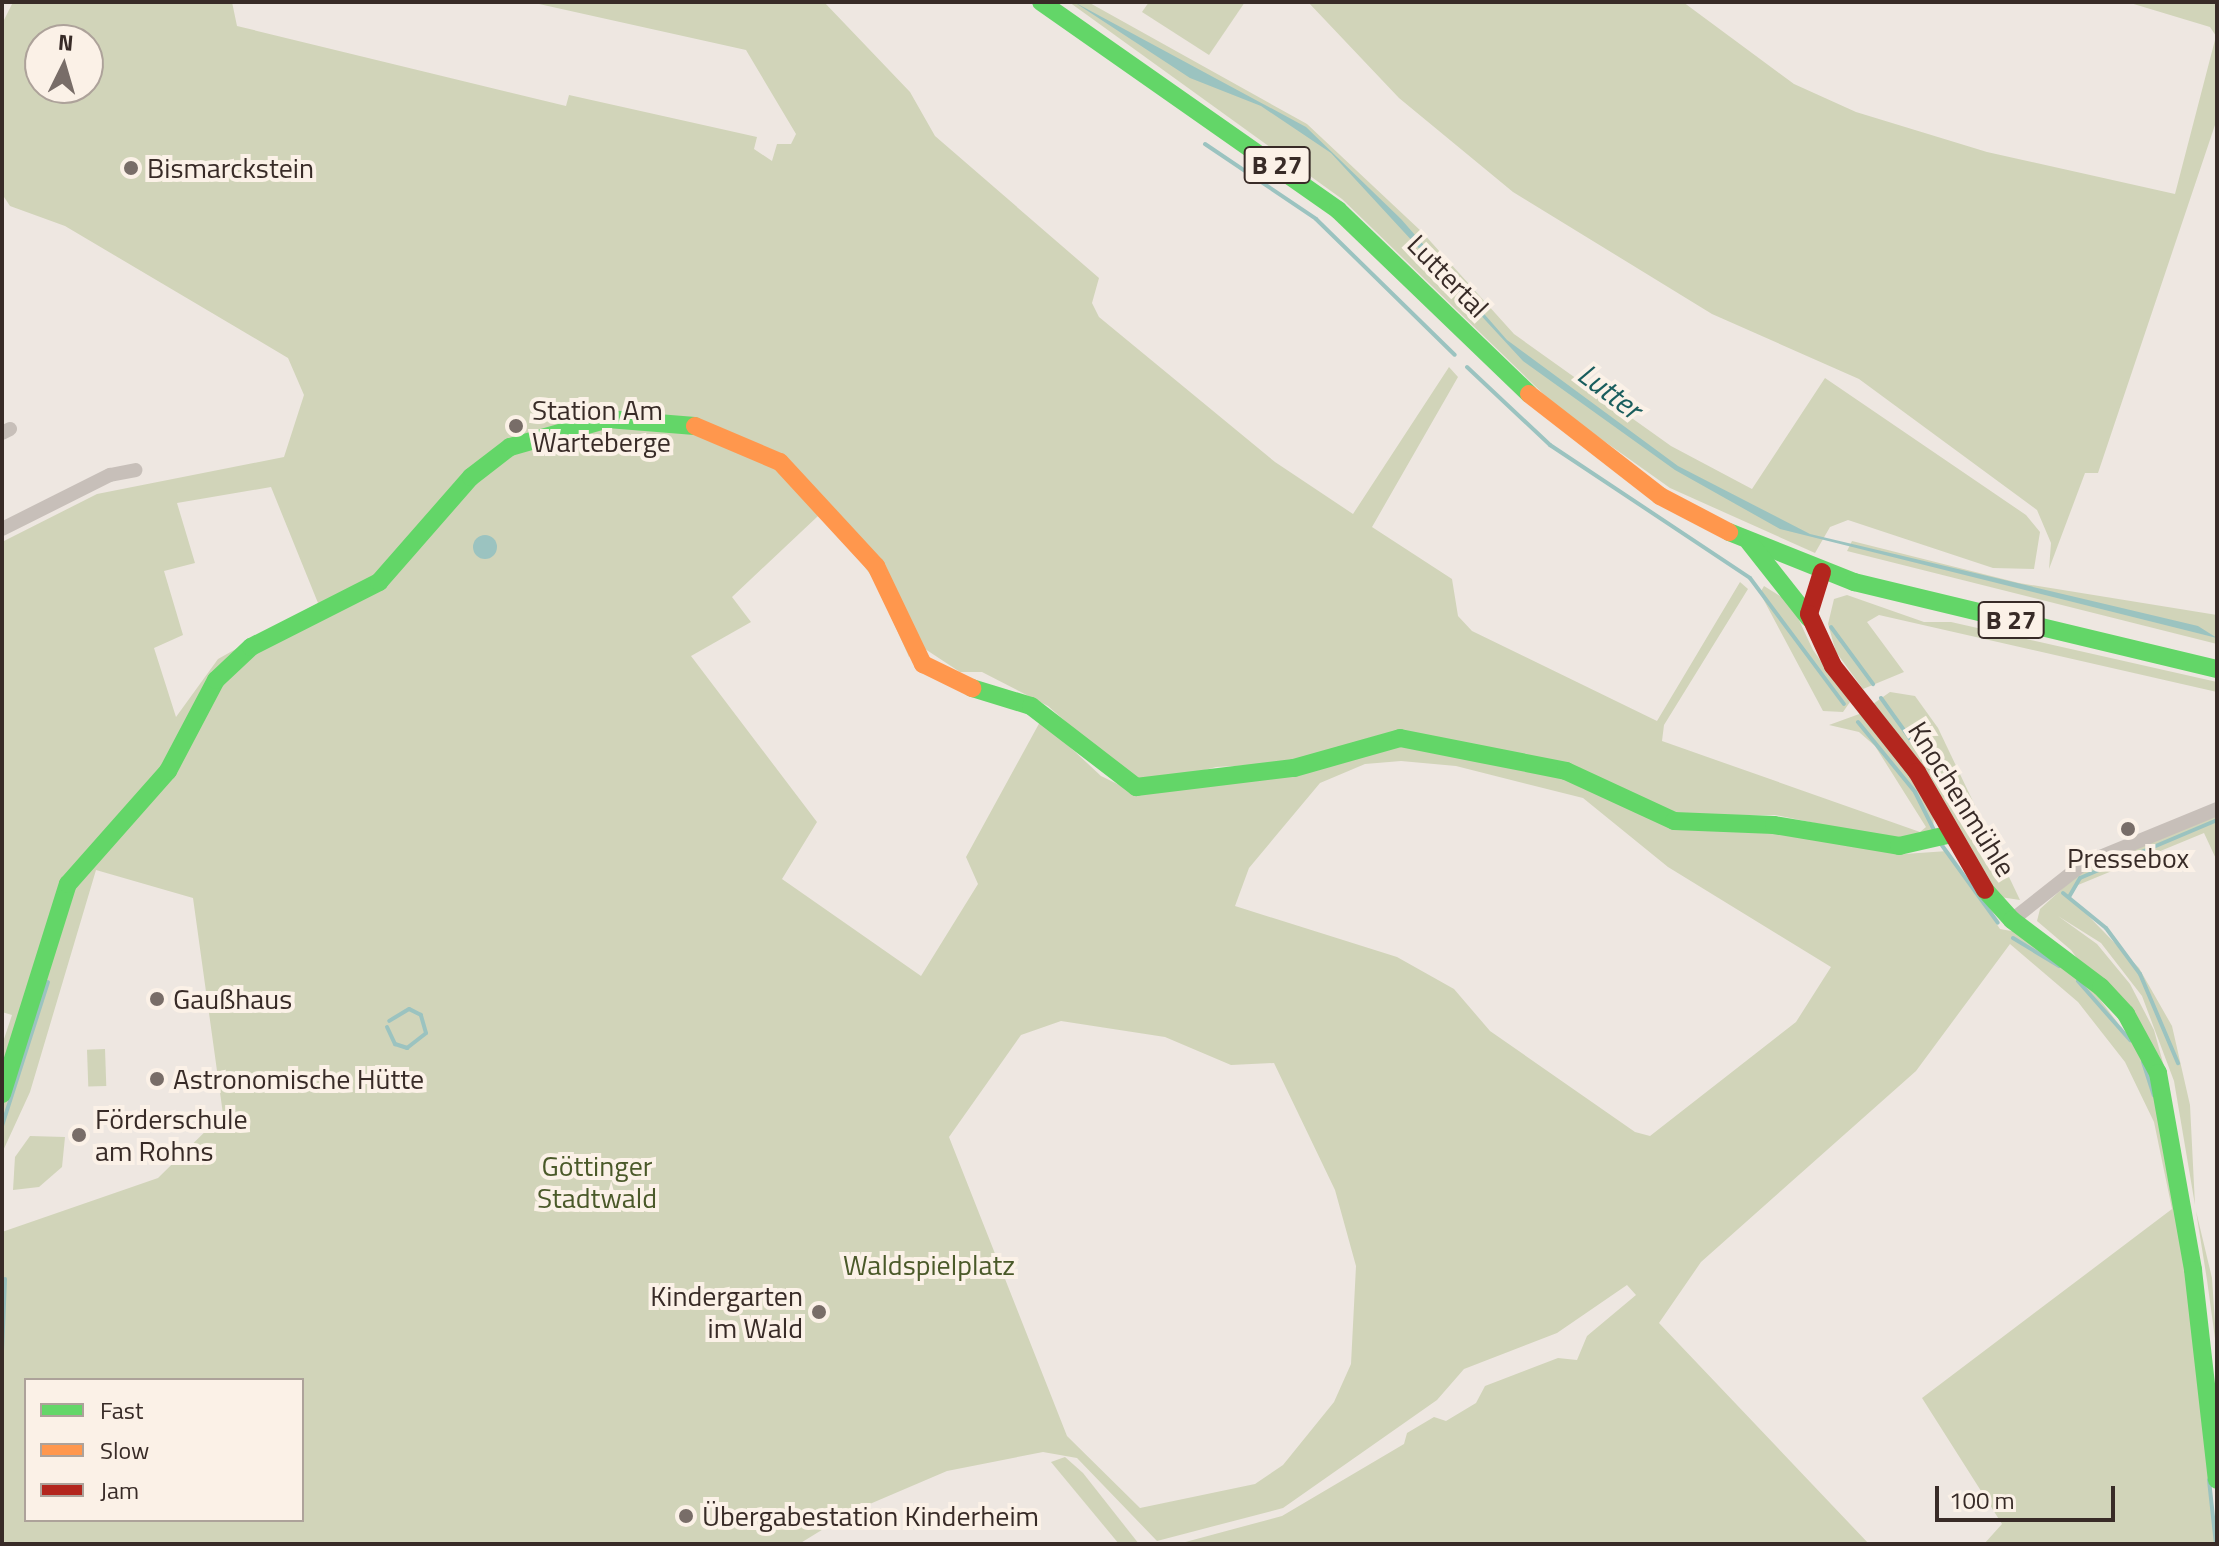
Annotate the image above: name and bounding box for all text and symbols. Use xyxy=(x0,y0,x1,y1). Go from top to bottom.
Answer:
north arrow xyxy=(24,24,104,104)
text: N xyxy=(57,24,75,60)
road number: B 27 xyxy=(1243,143,1311,187)
place label: Bismarckstein xyxy=(147,151,314,185)
marker: Bismarckstein xyxy=(122,159,140,177)
street label: Luttertal xyxy=(1401,228,1495,324)
water label: Lutter xyxy=(1571,356,1649,426)
place label: Station Am Warteberge xyxy=(532,393,671,459)
marker: Station Am Warteberge xyxy=(507,417,525,435)
road number: B 27 xyxy=(1977,598,2045,642)
street label: Knochenmühle xyxy=(1901,715,2023,883)
marker: Pressebox xyxy=(2119,820,2137,838)
place label: Pressebox xyxy=(2067,841,2189,875)
place label: Gaußhaus xyxy=(173,982,292,1016)
marker: Gaußhaus xyxy=(148,990,166,1008)
place label: Astronomische Hütte xyxy=(173,1062,424,1096)
marker: Astronomische Hütte xyxy=(148,1070,166,1088)
place label: Förderschule am Rohns xyxy=(95,1102,248,1168)
marker: Förderschule am Rohns xyxy=(70,1126,88,1144)
park label: Göttinger Stadtwald xyxy=(537,1149,657,1215)
park label: Waldspielplatz xyxy=(843,1248,1015,1282)
place label: Kindergarten im Wald xyxy=(650,1279,803,1345)
marker: Kindergarten im Wald xyxy=(810,1303,828,1321)
legend xyxy=(24,1378,304,1522)
text: Fast xyxy=(100,1392,143,1428)
text: Slow xyxy=(100,1432,149,1468)
scale bar xyxy=(1939,1470,2119,1520)
text: Jam xyxy=(100,1472,139,1508)
text: 100 m xyxy=(1949,1482,2015,1518)
place label: Übergabestation Kinderheim xyxy=(702,1499,1039,1533)
marker: Übergabestation Kinderheim xyxy=(677,1507,695,1525)

